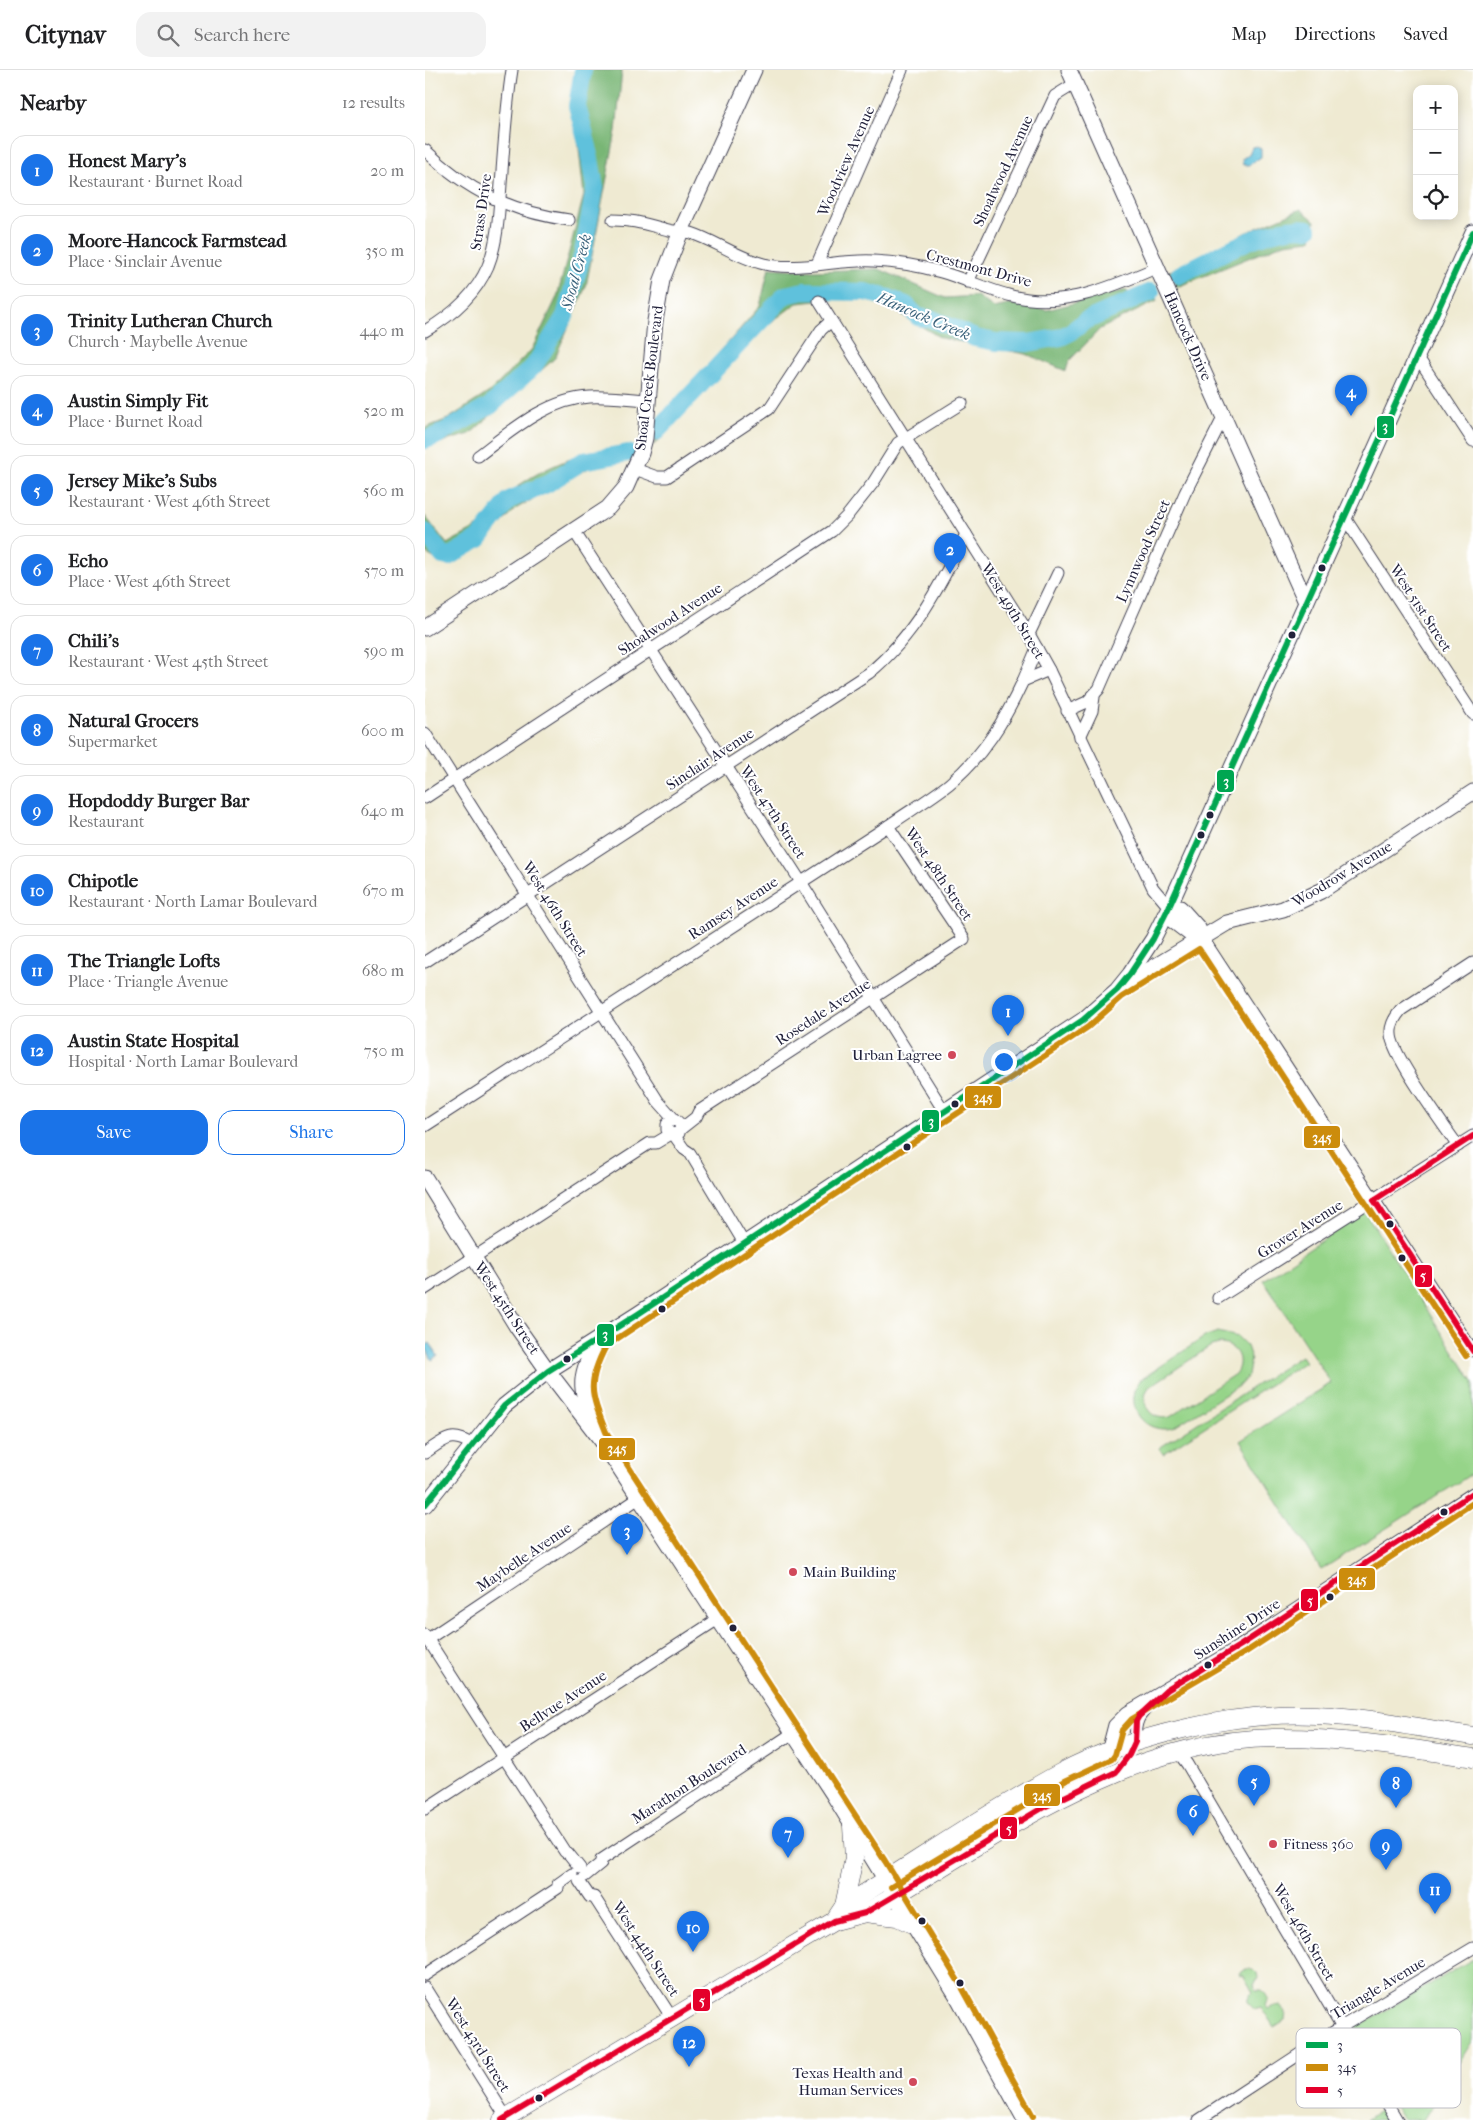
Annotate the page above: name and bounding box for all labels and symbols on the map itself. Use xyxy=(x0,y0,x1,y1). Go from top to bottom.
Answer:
street label: Woodview Avenue xyxy=(813,102,879,220)
street label: Shoalwood Avenue xyxy=(969,112,1037,229)
street label: Strass Drive xyxy=(467,172,495,252)
water label: Shoal Creek xyxy=(556,232,595,313)
street label: Crestmont Drive xyxy=(924,245,1034,291)
water label: Hancock Creek xyxy=(873,287,974,344)
street label: Hancock Drive xyxy=(1160,289,1216,384)
street label: Shoal Creek Boulevard xyxy=(631,304,667,451)
pin: 4 xyxy=(1335,375,1367,416)
line badge: 3 xyxy=(1376,415,1395,439)
text: 3 xyxy=(1382,418,1388,435)
street label: Lynnwood Street xyxy=(1112,496,1174,605)
pin: 2 xyxy=(934,533,966,574)
street label: West 49th Street xyxy=(977,559,1049,663)
street label: West 51st Street xyxy=(1385,560,1456,656)
unlabelled marker xyxy=(1317,563,1327,573)
street label: Shoalwood Avenue xyxy=(615,578,726,659)
unlabelled marker xyxy=(1287,630,1297,640)
street label: Sinclair Avenue xyxy=(663,724,758,794)
street label: West 47th Street xyxy=(736,761,810,863)
line badge: 3 xyxy=(1216,769,1235,793)
text: 3 xyxy=(1223,773,1229,790)
unlabelled marker xyxy=(1205,810,1215,820)
street label: West 48th Street xyxy=(901,823,977,924)
unlabelled marker xyxy=(1196,830,1206,840)
street label: Woodrow Avenue xyxy=(1288,837,1396,911)
street label: West 46th Street xyxy=(518,857,592,960)
street label: Ramsey Avenue xyxy=(685,872,782,944)
street label: Rosedale Avenue xyxy=(772,974,874,1049)
pin: 1 xyxy=(992,995,1024,1036)
place label: Urban Lagree xyxy=(852,1046,943,1064)
marker: Urban Lagree xyxy=(946,1049,958,1061)
your location xyxy=(991,1049,1017,1075)
line badge: 345 xyxy=(964,1085,1002,1109)
text: 345 xyxy=(973,1089,993,1106)
unlabelled marker xyxy=(950,1099,960,1109)
line badge: 3 xyxy=(921,1109,940,1133)
text: 3 xyxy=(928,1113,934,1130)
line badge: 345 xyxy=(1303,1125,1341,1149)
text: 345 xyxy=(1312,1129,1332,1146)
unlabelled marker xyxy=(902,1142,912,1152)
street label: Grover Avenue xyxy=(1254,1195,1346,1262)
unlabelled marker xyxy=(1385,1219,1395,1229)
unlabelled marker xyxy=(1397,1253,1407,1263)
street label: West 45th Street xyxy=(470,1257,544,1358)
line badge: 5 xyxy=(1414,1264,1433,1288)
text: 5 xyxy=(1420,1267,1426,1284)
unlabelled marker xyxy=(657,1304,667,1314)
line badge: 3 xyxy=(596,1323,615,1347)
text: 3 xyxy=(602,1326,608,1343)
unlabelled marker xyxy=(562,1354,572,1364)
line badge: 345 xyxy=(598,1437,636,1461)
text: 345 xyxy=(607,1440,627,1457)
unlabelled marker xyxy=(1439,1507,1449,1517)
pin: 3 xyxy=(611,1514,643,1555)
street label: Maybelle Avenue xyxy=(473,1518,575,1595)
place label: Main Building xyxy=(803,1563,897,1581)
marker: Main Building xyxy=(787,1566,799,1578)
line badge: 345 xyxy=(1338,1567,1376,1591)
text: 345 xyxy=(1347,1571,1367,1588)
line badge: 5 xyxy=(1300,1588,1319,1612)
text: 5 xyxy=(1307,1592,1313,1609)
unlabelled marker xyxy=(1325,1592,1335,1602)
street label: Sunshine Drive xyxy=(1191,1594,1284,1664)
unlabelled marker xyxy=(728,1623,738,1633)
unlabelled marker xyxy=(1203,1660,1213,1670)
street label: Bellvue Avenue xyxy=(516,1666,610,1736)
street label: Marathon Boulevard xyxy=(628,1740,750,1828)
pin: 5 xyxy=(1238,1765,1270,1806)
pin: 8 xyxy=(1380,1767,1412,1808)
line badge: 345 xyxy=(1023,1783,1061,1807)
text: 345 xyxy=(1032,1787,1052,1804)
pin: 6 xyxy=(1177,1795,1209,1836)
line badge: 5 xyxy=(999,1816,1018,1840)
pin: 7 xyxy=(772,1817,804,1858)
text: 5 xyxy=(1006,1820,1012,1837)
pin: 9 xyxy=(1370,1829,1402,1870)
place label: Fitness 360 xyxy=(1283,1835,1354,1853)
marker: Fitness 360 xyxy=(1267,1838,1279,1850)
pin: 11 xyxy=(1419,1873,1451,1914)
street label: West 46th Street xyxy=(1268,1880,1339,1984)
street label: West 44th Street xyxy=(608,1897,684,2000)
pin: 10 xyxy=(677,1911,709,1952)
unlabelled marker xyxy=(917,1916,927,1926)
street label: Triangle Avenue xyxy=(1328,1953,1429,2023)
unlabelled marker xyxy=(955,1978,965,1988)
line badge: 5 xyxy=(692,1988,711,2012)
text: 5 xyxy=(699,1992,705,2009)
street label: West 43rd Street xyxy=(441,1994,514,2096)
pin: 12 xyxy=(673,2026,705,2067)
legend xyxy=(1296,2028,1461,2108)
text: 3 xyxy=(1337,2037,1343,2054)
text: 345 xyxy=(1337,2059,1357,2076)
place label: Texas Health and Human Services xyxy=(792,2064,904,2099)
marker: Texas Health and Human Services xyxy=(907,2076,919,2088)
text: 5 xyxy=(1337,2082,1343,2099)
unlabelled marker xyxy=(534,2093,544,2103)

